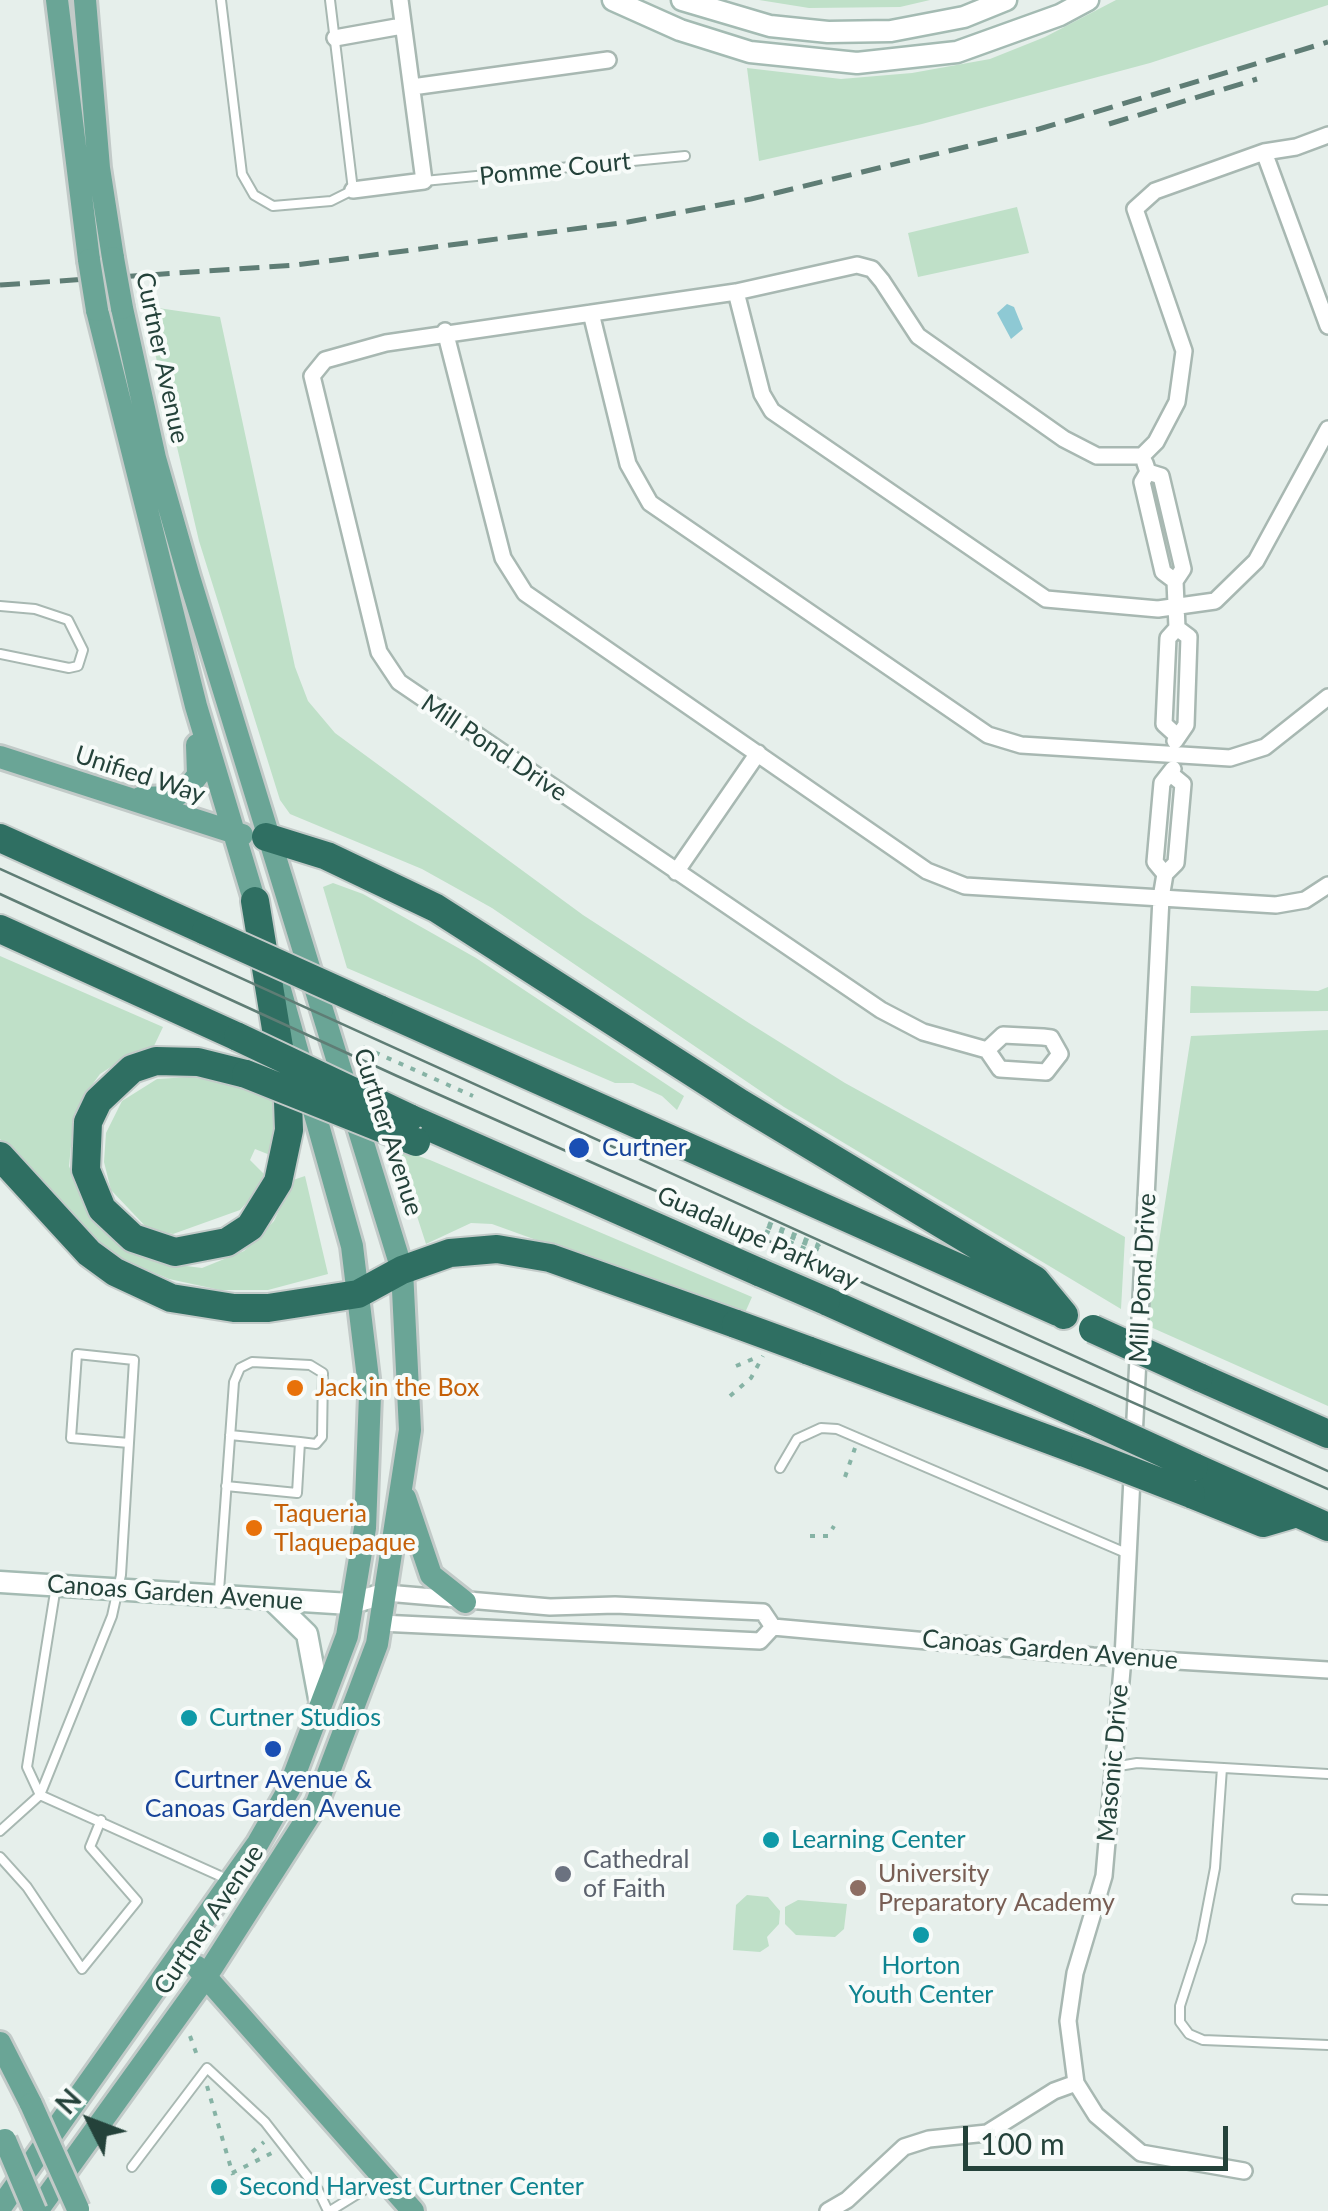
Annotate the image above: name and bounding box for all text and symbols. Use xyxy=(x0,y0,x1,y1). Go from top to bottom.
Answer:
street label: Pomme Court xyxy=(478,146,632,192)
street label: Curtner Avenue xyxy=(129,270,195,446)
street label: Mill Pond Drive xyxy=(415,688,573,808)
street label: Unified Way xyxy=(71,740,209,810)
street label: Curtner Avenue xyxy=(347,1045,429,1219)
place label: Curtner xyxy=(602,1133,687,1163)
marker: Curtner xyxy=(566,1135,592,1161)
street label: Guadalupe Parkway xyxy=(652,1180,864,1296)
street label: Mill Pond Drive xyxy=(1124,1192,1162,1364)
place label: Jack in the Box xyxy=(315,1373,479,1403)
marker: Jack in the Box xyxy=(284,1377,306,1399)
place label: Taqueria Tlaquepaque xyxy=(274,1499,416,1558)
marker: Taqueria Tlaquepaque xyxy=(243,1517,265,1539)
street label: Canoas Garden Avenue xyxy=(46,1569,304,1617)
street label: Canoas Garden Avenue xyxy=(921,1624,1179,1676)
street label: Masonic Drive xyxy=(1091,1683,1135,1843)
place label: Curtner Studios xyxy=(209,1703,381,1733)
marker: Curtner Studios xyxy=(178,1707,200,1729)
marker: Curtner Avenue & Canoas Garden Avenue xyxy=(262,1738,284,1760)
place label: Curtner Avenue & Canoas Garden Avenue xyxy=(145,1765,401,1824)
place label: Learning Center xyxy=(791,1825,966,1855)
marker: Learning Center xyxy=(760,1829,782,1851)
street label: Curtner Avenue xyxy=(148,1840,270,2000)
place label: Cathedral of Faith xyxy=(583,1845,689,1904)
place label: University Preparatory Academy xyxy=(878,1859,1115,1918)
marker: Cathedral of Faith xyxy=(552,1863,574,1885)
marker: University Preparatory Academy xyxy=(847,1877,869,1899)
marker: Horton Youth Center xyxy=(910,1924,932,1946)
place label: Horton Youth Center xyxy=(849,1951,993,2010)
north arrow xyxy=(40,2071,140,2171)
text: N xyxy=(48,2082,88,2120)
scale bar xyxy=(968,2106,1233,2168)
text: 100 m xyxy=(980,2125,1065,2161)
place label: Second Harvest Curtner Center xyxy=(239,2172,584,2202)
marker: Second Harvest Curtner Center xyxy=(208,2176,230,2198)

